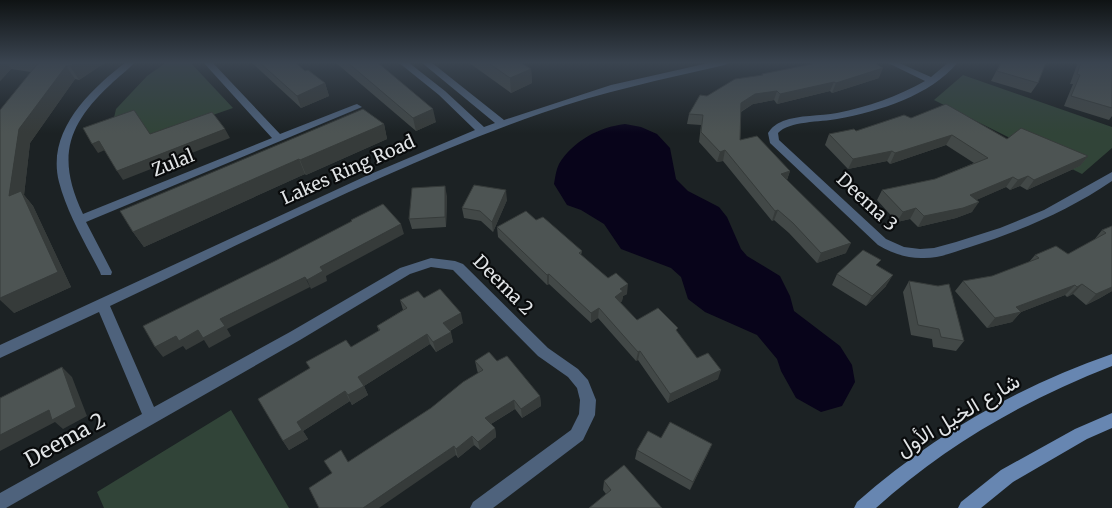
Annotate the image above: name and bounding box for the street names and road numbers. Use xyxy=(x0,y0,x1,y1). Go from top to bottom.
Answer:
street label: Lakes Ring Road xyxy=(277,130,418,209)
street label: Zulal xyxy=(148,144,198,181)
street label: Deema 3 xyxy=(832,168,903,236)
street label: Deema 2 xyxy=(469,250,538,319)
street label: شارع الخيل الأول xyxy=(891,367,1025,463)
street label: Deema 2 xyxy=(20,406,110,473)

